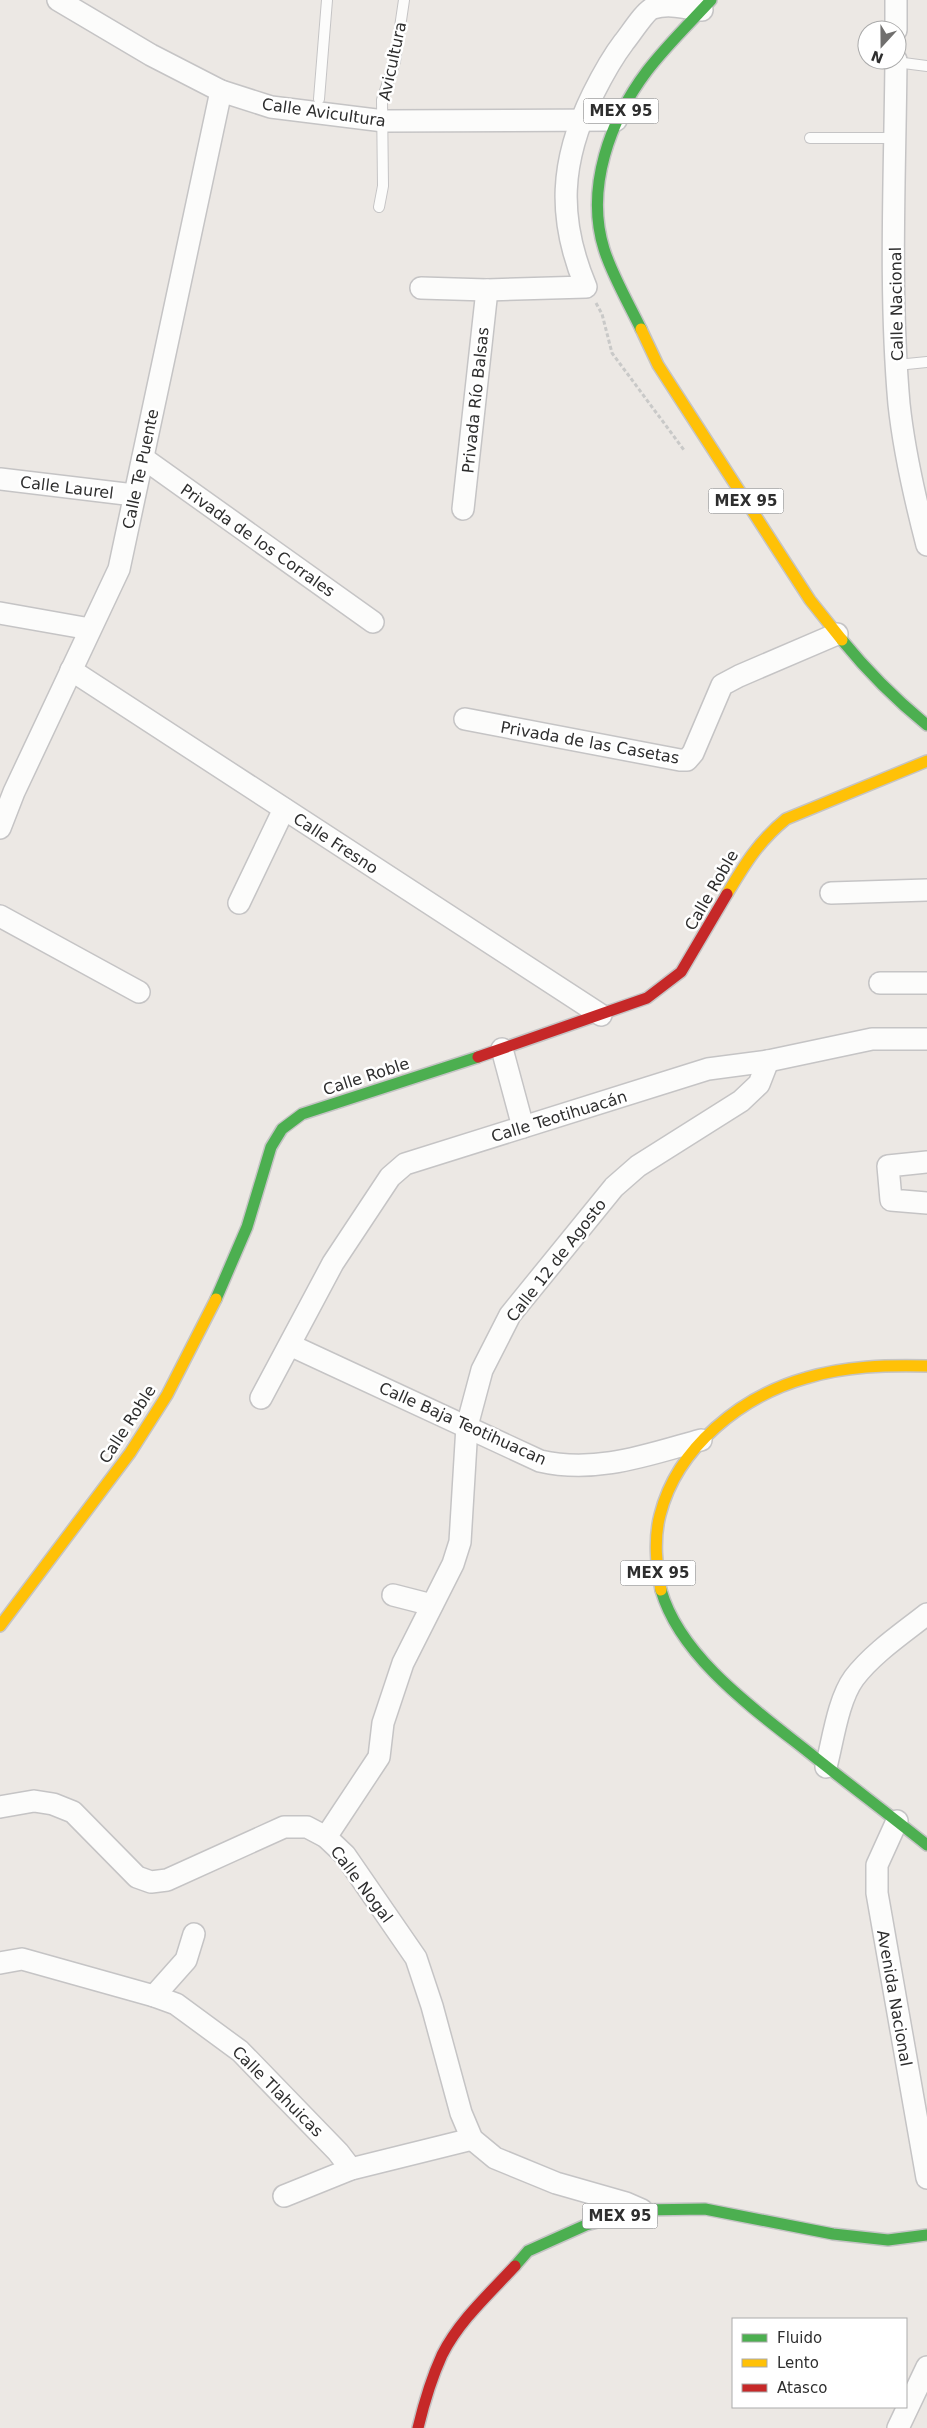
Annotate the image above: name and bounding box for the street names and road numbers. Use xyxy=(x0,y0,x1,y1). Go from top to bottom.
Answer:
street label: Avicultura xyxy=(375,20,410,102)
street label: Calle Avicultura xyxy=(261,94,387,131)
road number: MEX 95 xyxy=(584,98,658,124)
street label: Calle Nacional xyxy=(886,247,907,361)
street label: Privada Río Balsas xyxy=(458,326,493,474)
street label: Calle Te Puente xyxy=(118,407,163,531)
street label: Calle Laurel xyxy=(19,472,115,503)
street label: Privada de los Corrales xyxy=(177,480,338,601)
road number: MEX 95 xyxy=(708,488,784,514)
street label: Privada de las Casetas xyxy=(499,717,681,768)
street label: Calle Fresno xyxy=(290,809,382,878)
street label: Calle Roble xyxy=(681,847,742,934)
street label: Calle Roble xyxy=(321,1054,412,1099)
street label: Calle Teotihuacán xyxy=(489,1087,629,1146)
street label: Calle 12 de Agosto xyxy=(503,1195,610,1326)
street label: Calle Baja Teotihuacan xyxy=(376,1378,549,1469)
street label: Calle Roble xyxy=(95,1382,160,1467)
road number: MEX 95 xyxy=(620,1560,696,1586)
street label: Calle Nogal xyxy=(327,1842,397,1926)
street label: Avenida Nacional xyxy=(873,1928,916,2068)
street label: Calle Tlahuicas xyxy=(228,2042,327,2141)
road number: MEX 95 xyxy=(582,2204,658,2228)

